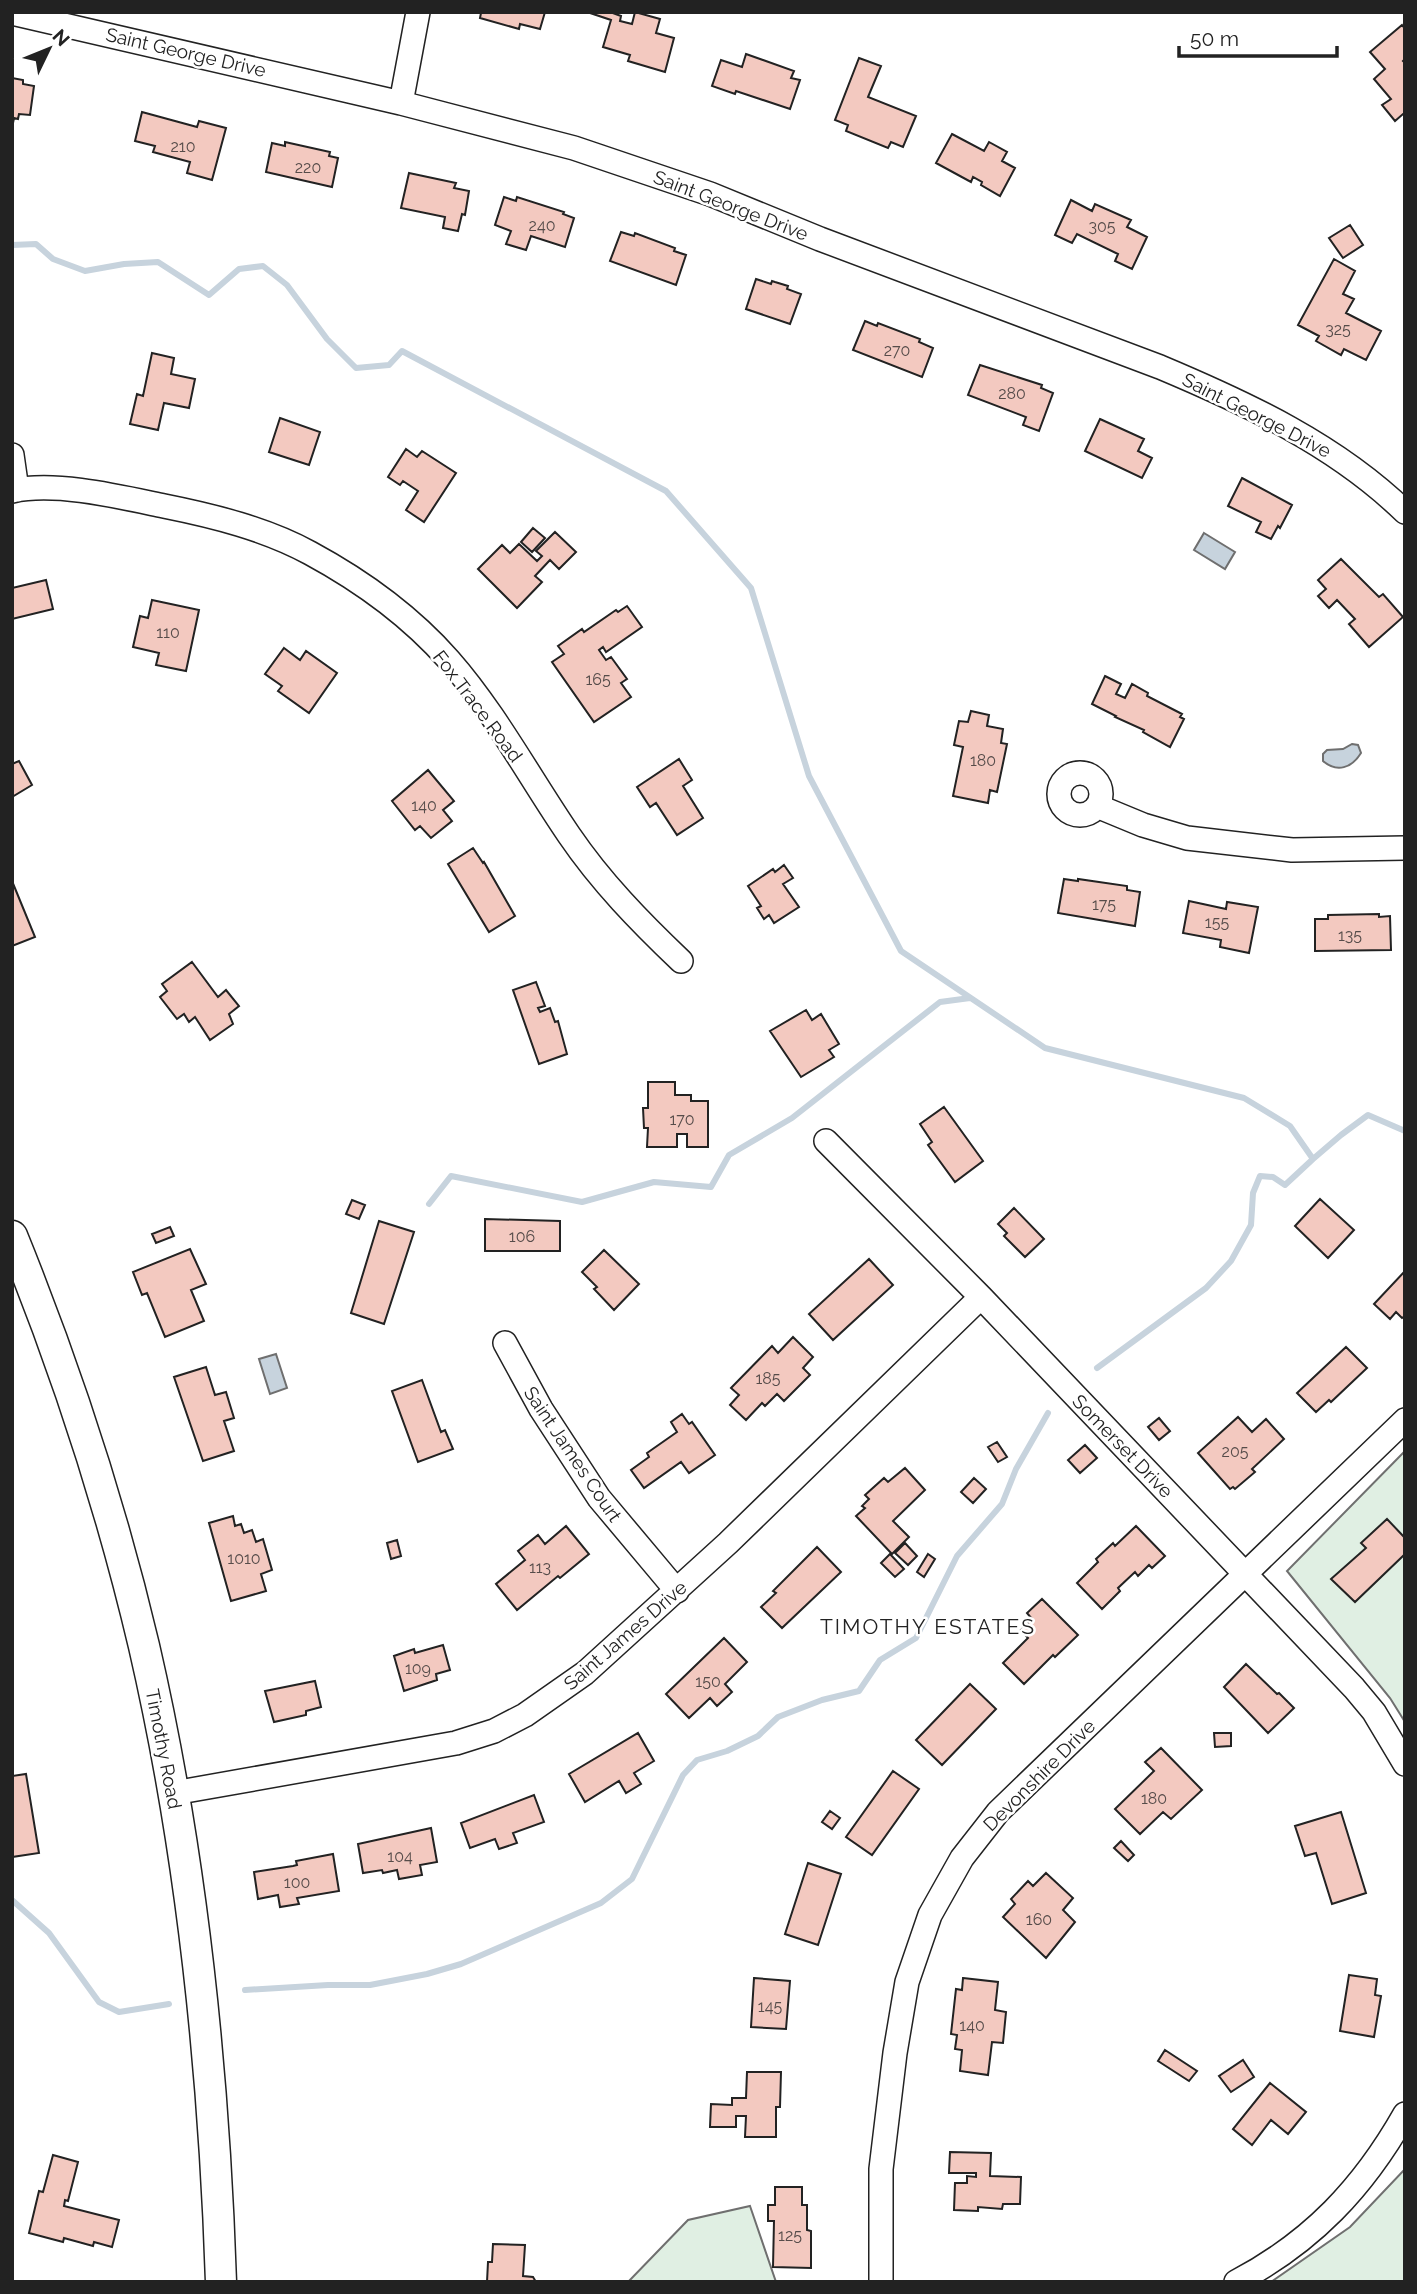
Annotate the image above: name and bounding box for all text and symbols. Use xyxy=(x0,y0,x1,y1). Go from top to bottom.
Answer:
north arrow xyxy=(14,14,84,84)
scale bar xyxy=(1179,14,1336,58)
street label: Saint George Drive xyxy=(104,23,268,81)
text: N xyxy=(48,25,74,50)
text: 50 m xyxy=(1190,26,1239,51)
house number: 210 xyxy=(171,137,195,156)
house number: 220 xyxy=(295,158,321,177)
street label: Saint George Drive xyxy=(651,165,811,245)
house number: 240 xyxy=(529,216,555,235)
house number: 305 xyxy=(1088,217,1116,236)
house number: 325 xyxy=(1325,320,1351,339)
house number: 270 xyxy=(884,341,910,360)
street label: Saint George Drive xyxy=(1179,368,1335,462)
house number: 280 xyxy=(998,384,1026,403)
house number: 110 xyxy=(156,623,180,642)
street label: Fox Trace Road xyxy=(429,646,527,766)
house number: 165 xyxy=(585,670,611,689)
house number: 180 xyxy=(970,751,996,770)
house number: 140 xyxy=(411,796,437,815)
house number: 175 xyxy=(1092,895,1116,914)
house number: 155 xyxy=(1205,913,1229,932)
house number: 135 xyxy=(1338,926,1362,945)
house number: 170 xyxy=(669,1110,695,1129)
house number: 106 xyxy=(509,1227,535,1246)
house number: 185 xyxy=(755,1369,781,1388)
street label: Saint James Court xyxy=(520,1382,627,1526)
street label: Somerset Drive xyxy=(1068,1390,1178,1502)
house number: 205 xyxy=(1222,1442,1249,1461)
house number: 1010 xyxy=(227,1549,261,1568)
house number: 113 xyxy=(529,1558,551,1577)
street label: Saint James Drive xyxy=(559,1576,691,1694)
district label: TIMOTHY ESTATES xyxy=(820,1614,1036,1639)
house number: 109 xyxy=(405,1659,431,1678)
house number: 150 xyxy=(695,1672,721,1691)
street label: Timothy Road xyxy=(142,1687,186,1811)
street label: Devonshire Drive xyxy=(979,1715,1099,1835)
house number: 180 xyxy=(1141,1789,1167,1808)
house number: 104 xyxy=(387,1847,413,1866)
house number: 100 xyxy=(284,1873,310,1892)
house number: 160 xyxy=(1026,1910,1052,1929)
house number: 145 xyxy=(758,1997,782,2016)
house number: 140 xyxy=(959,2016,985,2035)
house number: 125 xyxy=(778,2226,802,2245)

